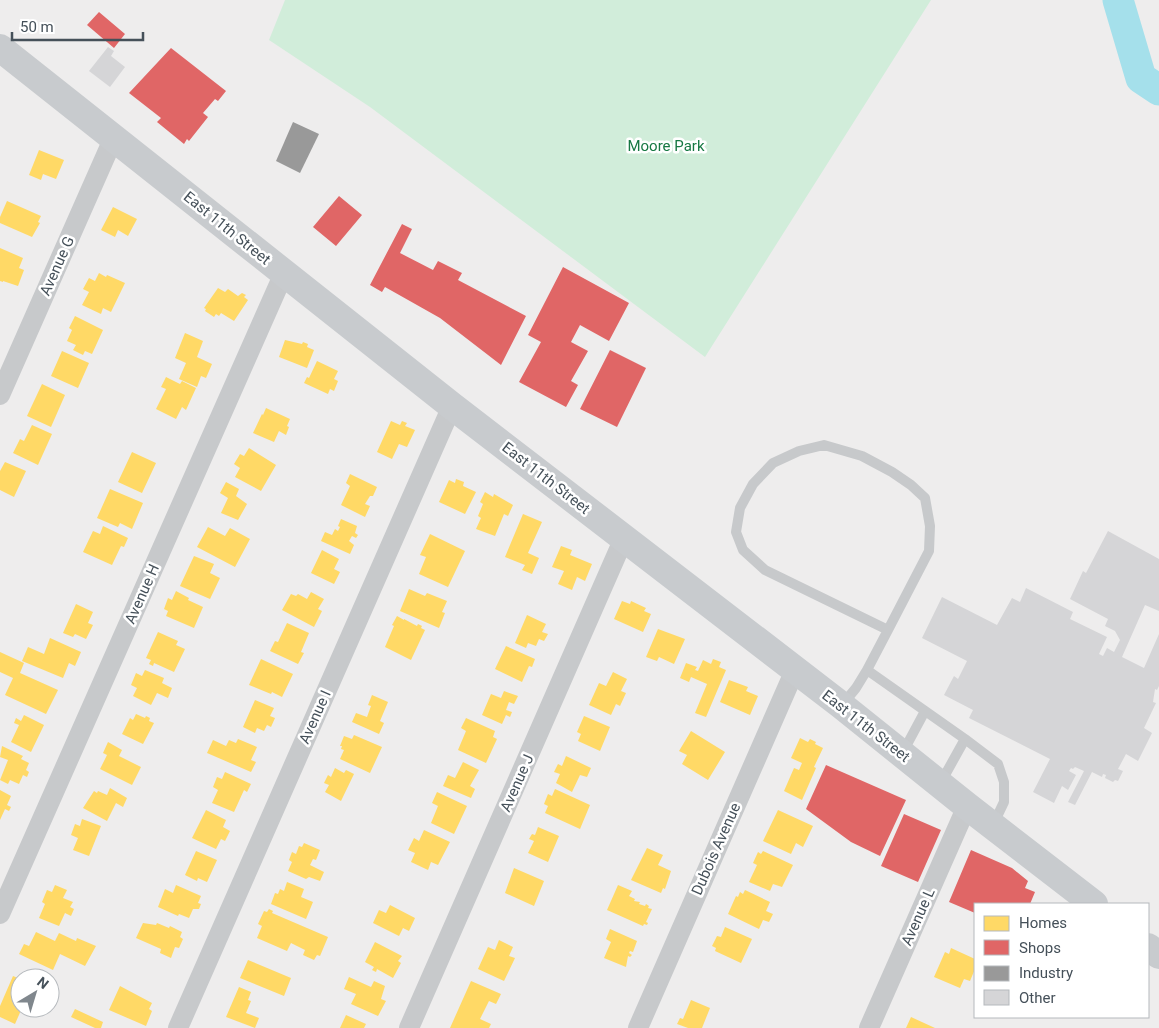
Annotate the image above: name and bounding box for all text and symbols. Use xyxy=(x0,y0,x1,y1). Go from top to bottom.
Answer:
scale bar xyxy=(12,10,144,42)
text: 50 m xyxy=(20,18,54,36)
park label: Moore Park xyxy=(627,137,705,155)
street label: East 11th Street xyxy=(180,188,274,269)
street label: Avenue G xyxy=(36,234,78,298)
street label: East 11th Street xyxy=(499,438,594,518)
street label: Avenue H xyxy=(121,561,163,627)
street label: East 11th Street xyxy=(819,686,914,766)
street label: Avenue I xyxy=(295,687,335,747)
street label: Avenue J xyxy=(496,751,538,815)
street label: Dubois Avenue xyxy=(688,800,744,898)
street label: Avenue L xyxy=(897,886,939,948)
legend xyxy=(974,903,1149,1018)
text: Homes xyxy=(1019,914,1067,932)
text: Shops xyxy=(1019,939,1061,957)
text: Industry xyxy=(1019,964,1073,982)
north arrow xyxy=(10,968,60,1018)
text: N xyxy=(34,973,52,992)
text: Other xyxy=(1019,989,1056,1007)

